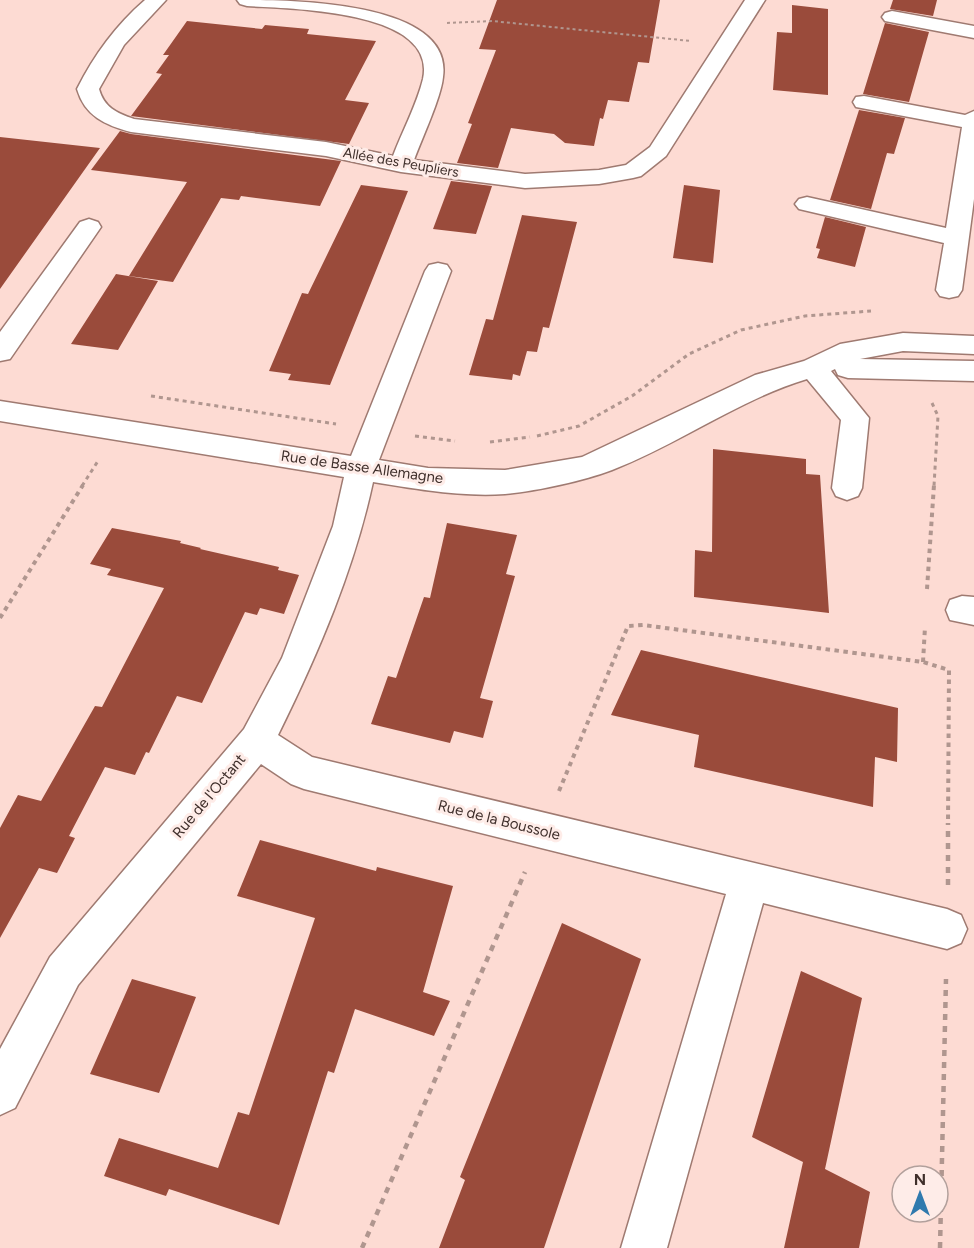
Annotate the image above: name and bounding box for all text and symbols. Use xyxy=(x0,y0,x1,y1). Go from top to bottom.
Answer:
street label: Allée des Peupliers xyxy=(342,144,460,181)
street label: Rue de Basse Allemagne xyxy=(280,447,444,487)
street label: Rue de l'Octant xyxy=(169,750,249,842)
street label: Rue de la Boussole xyxy=(436,796,562,844)
north arrow xyxy=(890,1164,950,1224)
text: N xyxy=(914,1170,926,1189)

